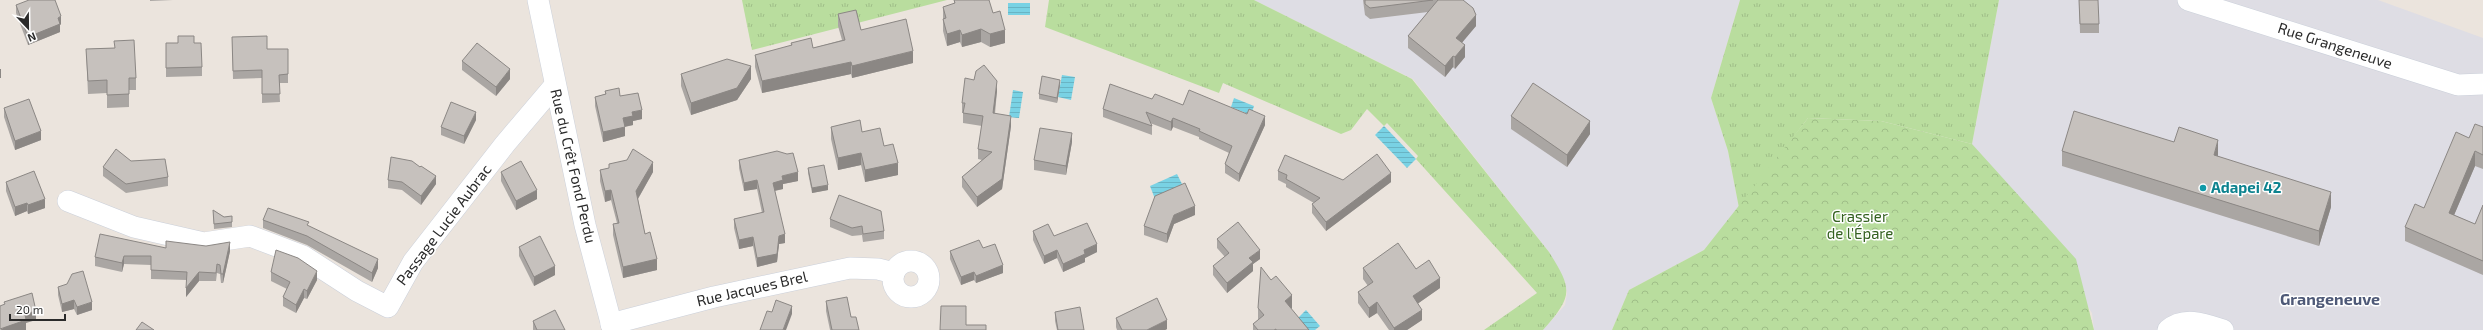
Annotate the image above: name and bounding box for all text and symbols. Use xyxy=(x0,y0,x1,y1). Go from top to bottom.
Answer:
north arrow xyxy=(8,8,48,48)
street label: Rue Grangeneuve xyxy=(2276,18,2395,72)
text: N xyxy=(26,30,38,45)
street label: Rue du Crêt Fond Perdu xyxy=(547,87,601,245)
street label: Passage Lucie Aubrac xyxy=(392,160,495,288)
place label: Adapei 42 xyxy=(2211,178,2282,196)
marker: Adapei 42 xyxy=(2198,183,2208,193)
park label: Crassier de l'Épare xyxy=(1827,207,1893,242)
street label: Rue Jacques Brel xyxy=(695,266,809,310)
district label: Grangeneuve xyxy=(2280,289,2380,308)
scale bar xyxy=(10,296,65,322)
text: 20 m xyxy=(16,302,43,316)

